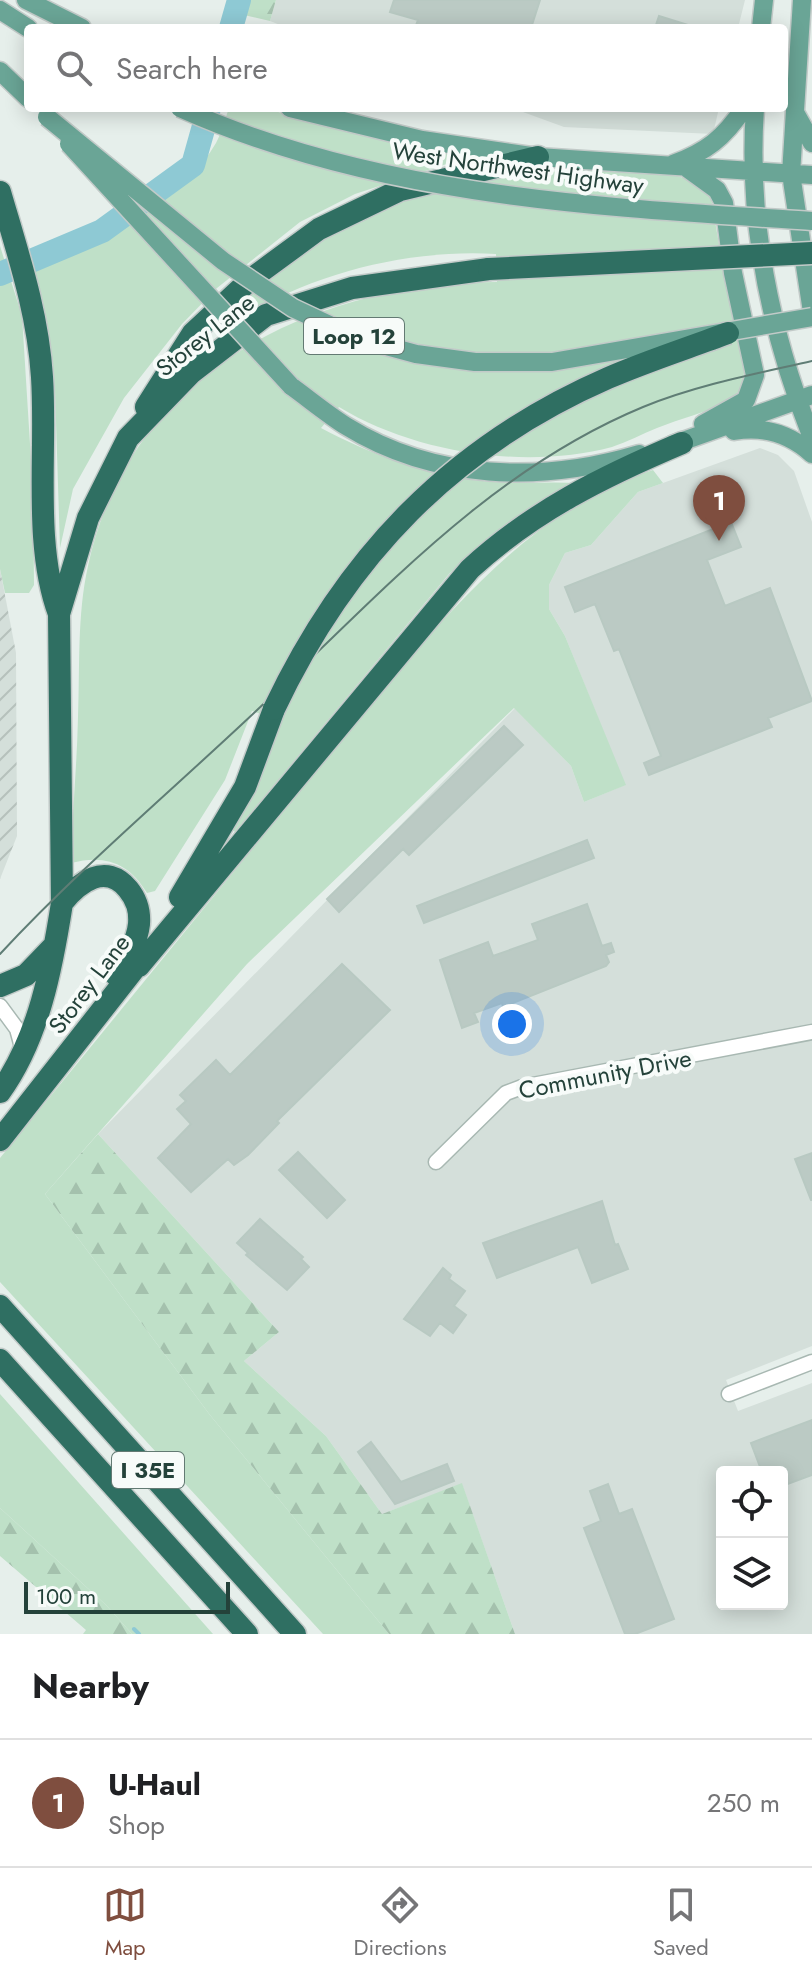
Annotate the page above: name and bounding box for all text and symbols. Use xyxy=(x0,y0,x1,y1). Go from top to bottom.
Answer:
search box xyxy=(24,24,788,112)
icon: search xyxy=(52,46,96,90)
text: Search here xyxy=(116,47,268,90)
street label: West Northwest Highway xyxy=(390,133,647,203)
street label: Storey Lane xyxy=(148,285,262,385)
road number: Loop 12 xyxy=(304,318,404,354)
pin: 1 xyxy=(693,475,745,541)
street label: Storey Lane xyxy=(40,927,138,1041)
your location xyxy=(492,1004,532,1044)
street label: Community Drive xyxy=(516,1040,694,1108)
road number: I 35E xyxy=(112,1452,184,1488)
map controls xyxy=(716,1466,788,1610)
button: locate xyxy=(716,1466,788,1538)
button: layers xyxy=(716,1538,788,1610)
scale bar xyxy=(24,1578,230,1614)
text: 100 m xyxy=(36,1580,96,1612)
text: Nearby xyxy=(32,1662,149,1711)
text: U-Haul xyxy=(108,1763,201,1806)
text: 1 xyxy=(51,1784,65,1822)
text: 250 m xyxy=(707,1784,780,1822)
text: Shop xyxy=(108,1806,165,1844)
tab: Map xyxy=(103,1883,147,1963)
tab: Directions xyxy=(354,1883,447,1963)
tab: Saved xyxy=(653,1883,709,1963)

